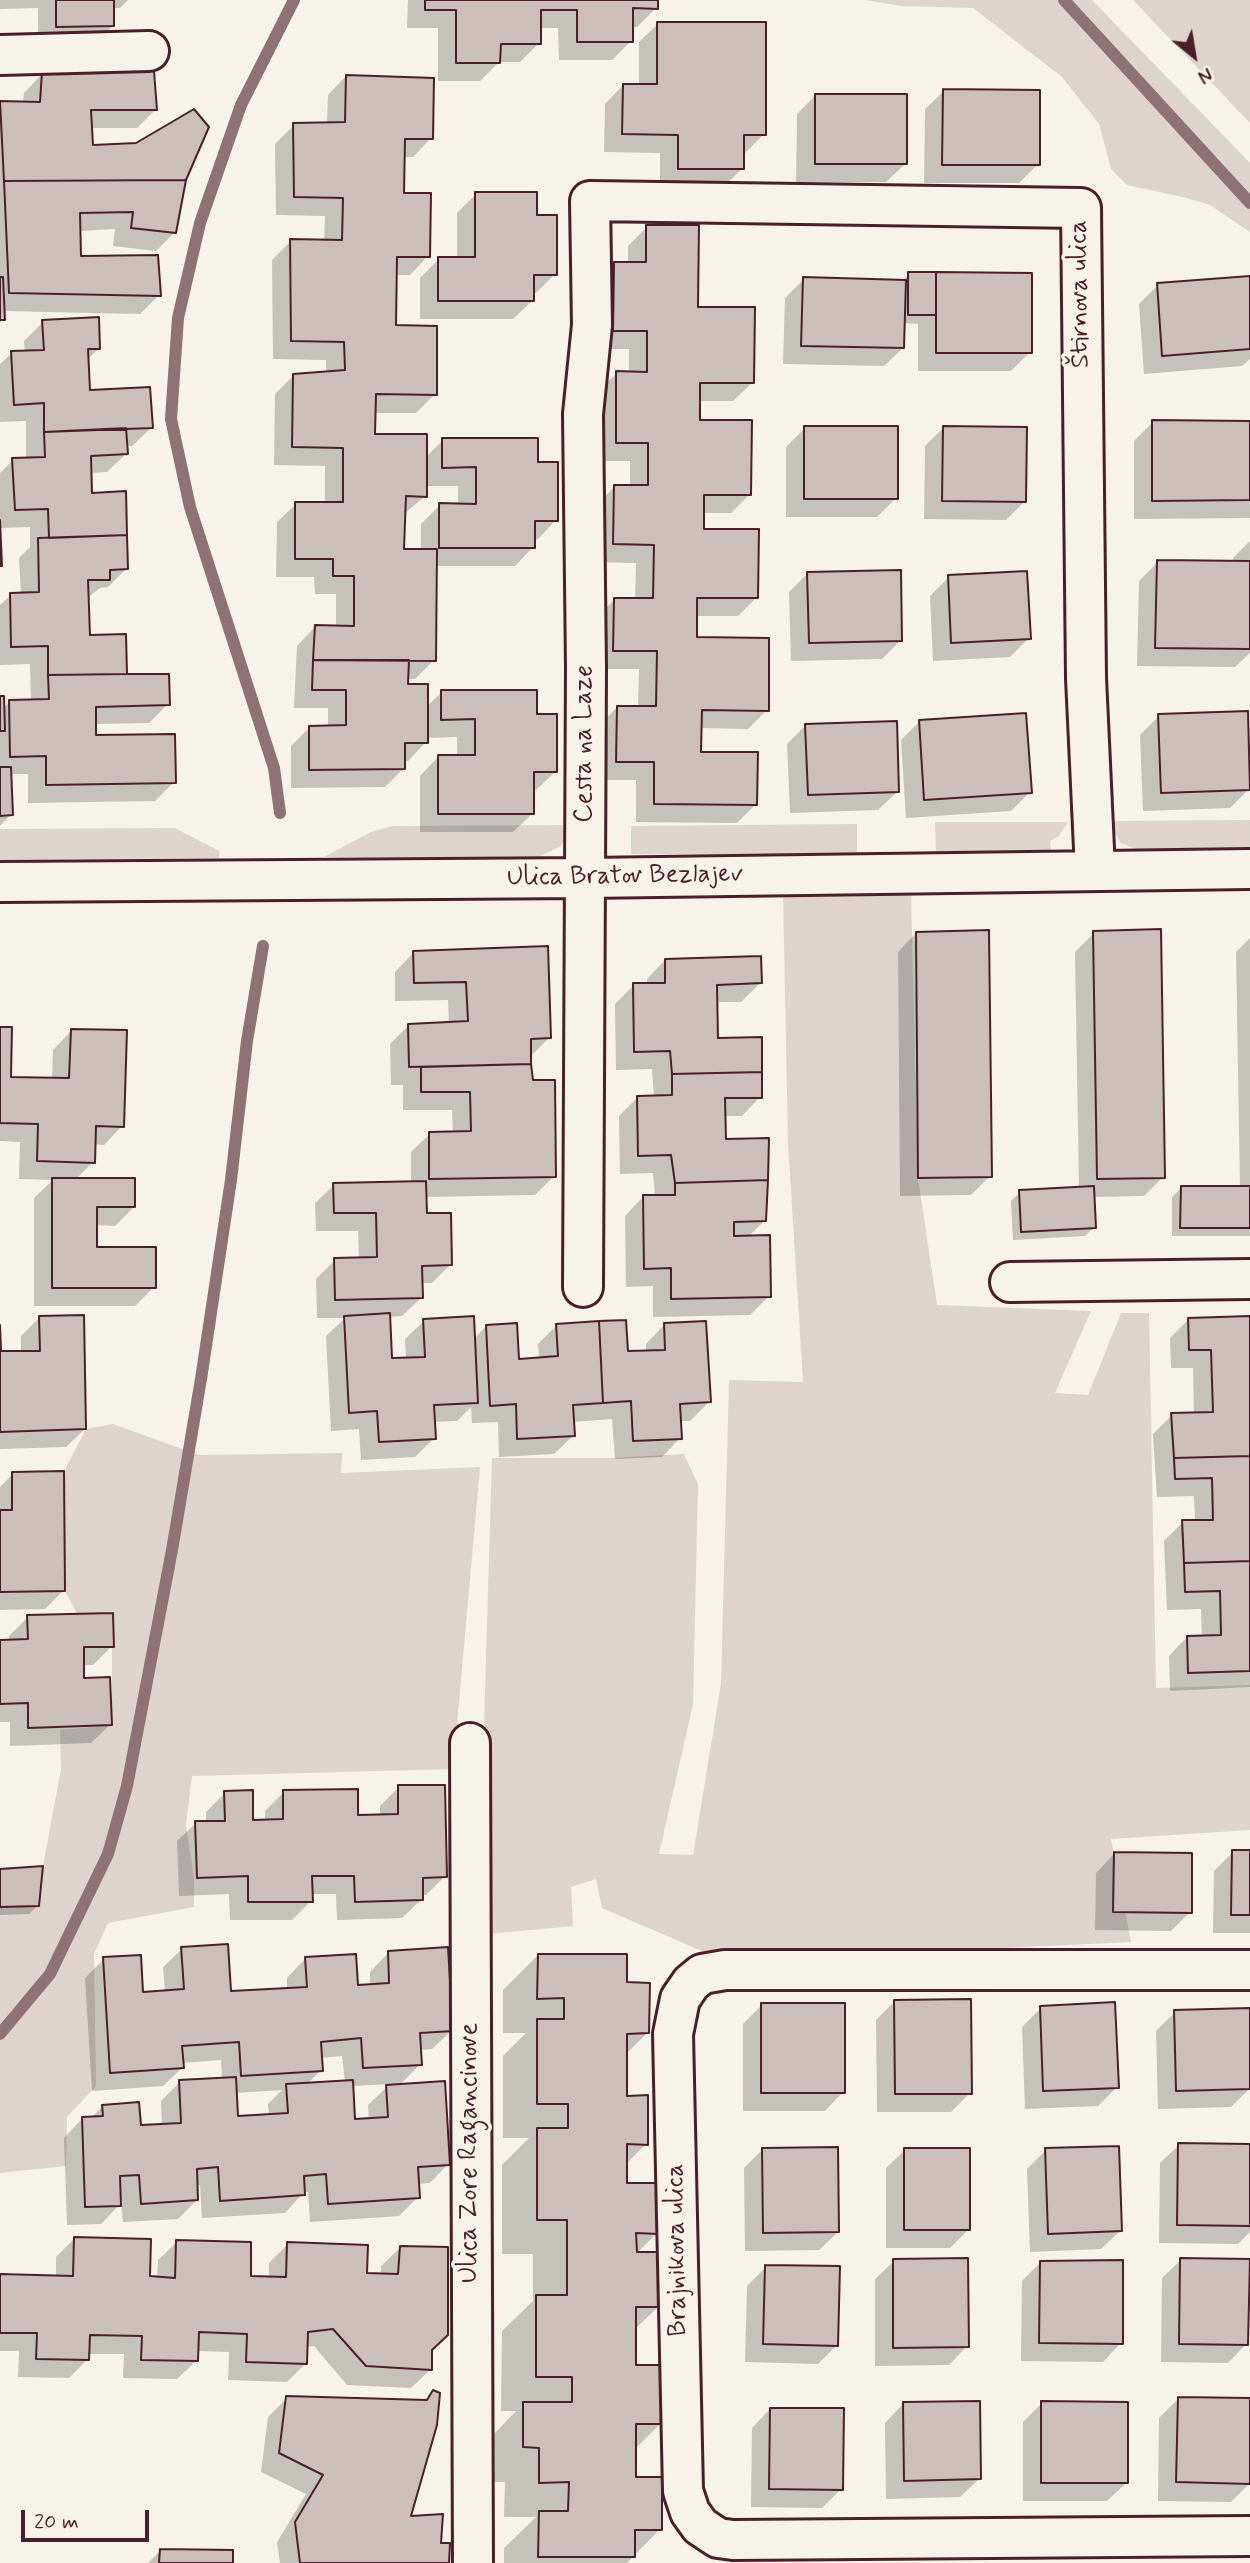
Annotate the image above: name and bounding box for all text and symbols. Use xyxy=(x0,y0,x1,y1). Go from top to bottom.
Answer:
north arrow xyxy=(1159,21,1229,91)
text: N xyxy=(1193,61,1216,89)
street label: Štirnova ulica xyxy=(1064,220,1098,368)
street label: Cesta na Laze xyxy=(570,665,602,823)
street label: Ulica Bratov Bezlajev xyxy=(507,859,743,895)
street label: Ulica Zore Ragancinove xyxy=(455,2023,487,2283)
street label: Brajnikova ulica xyxy=(661,2163,695,2337)
scale bar xyxy=(24,2496,152,2540)
text: 20 m xyxy=(34,2508,79,2536)

